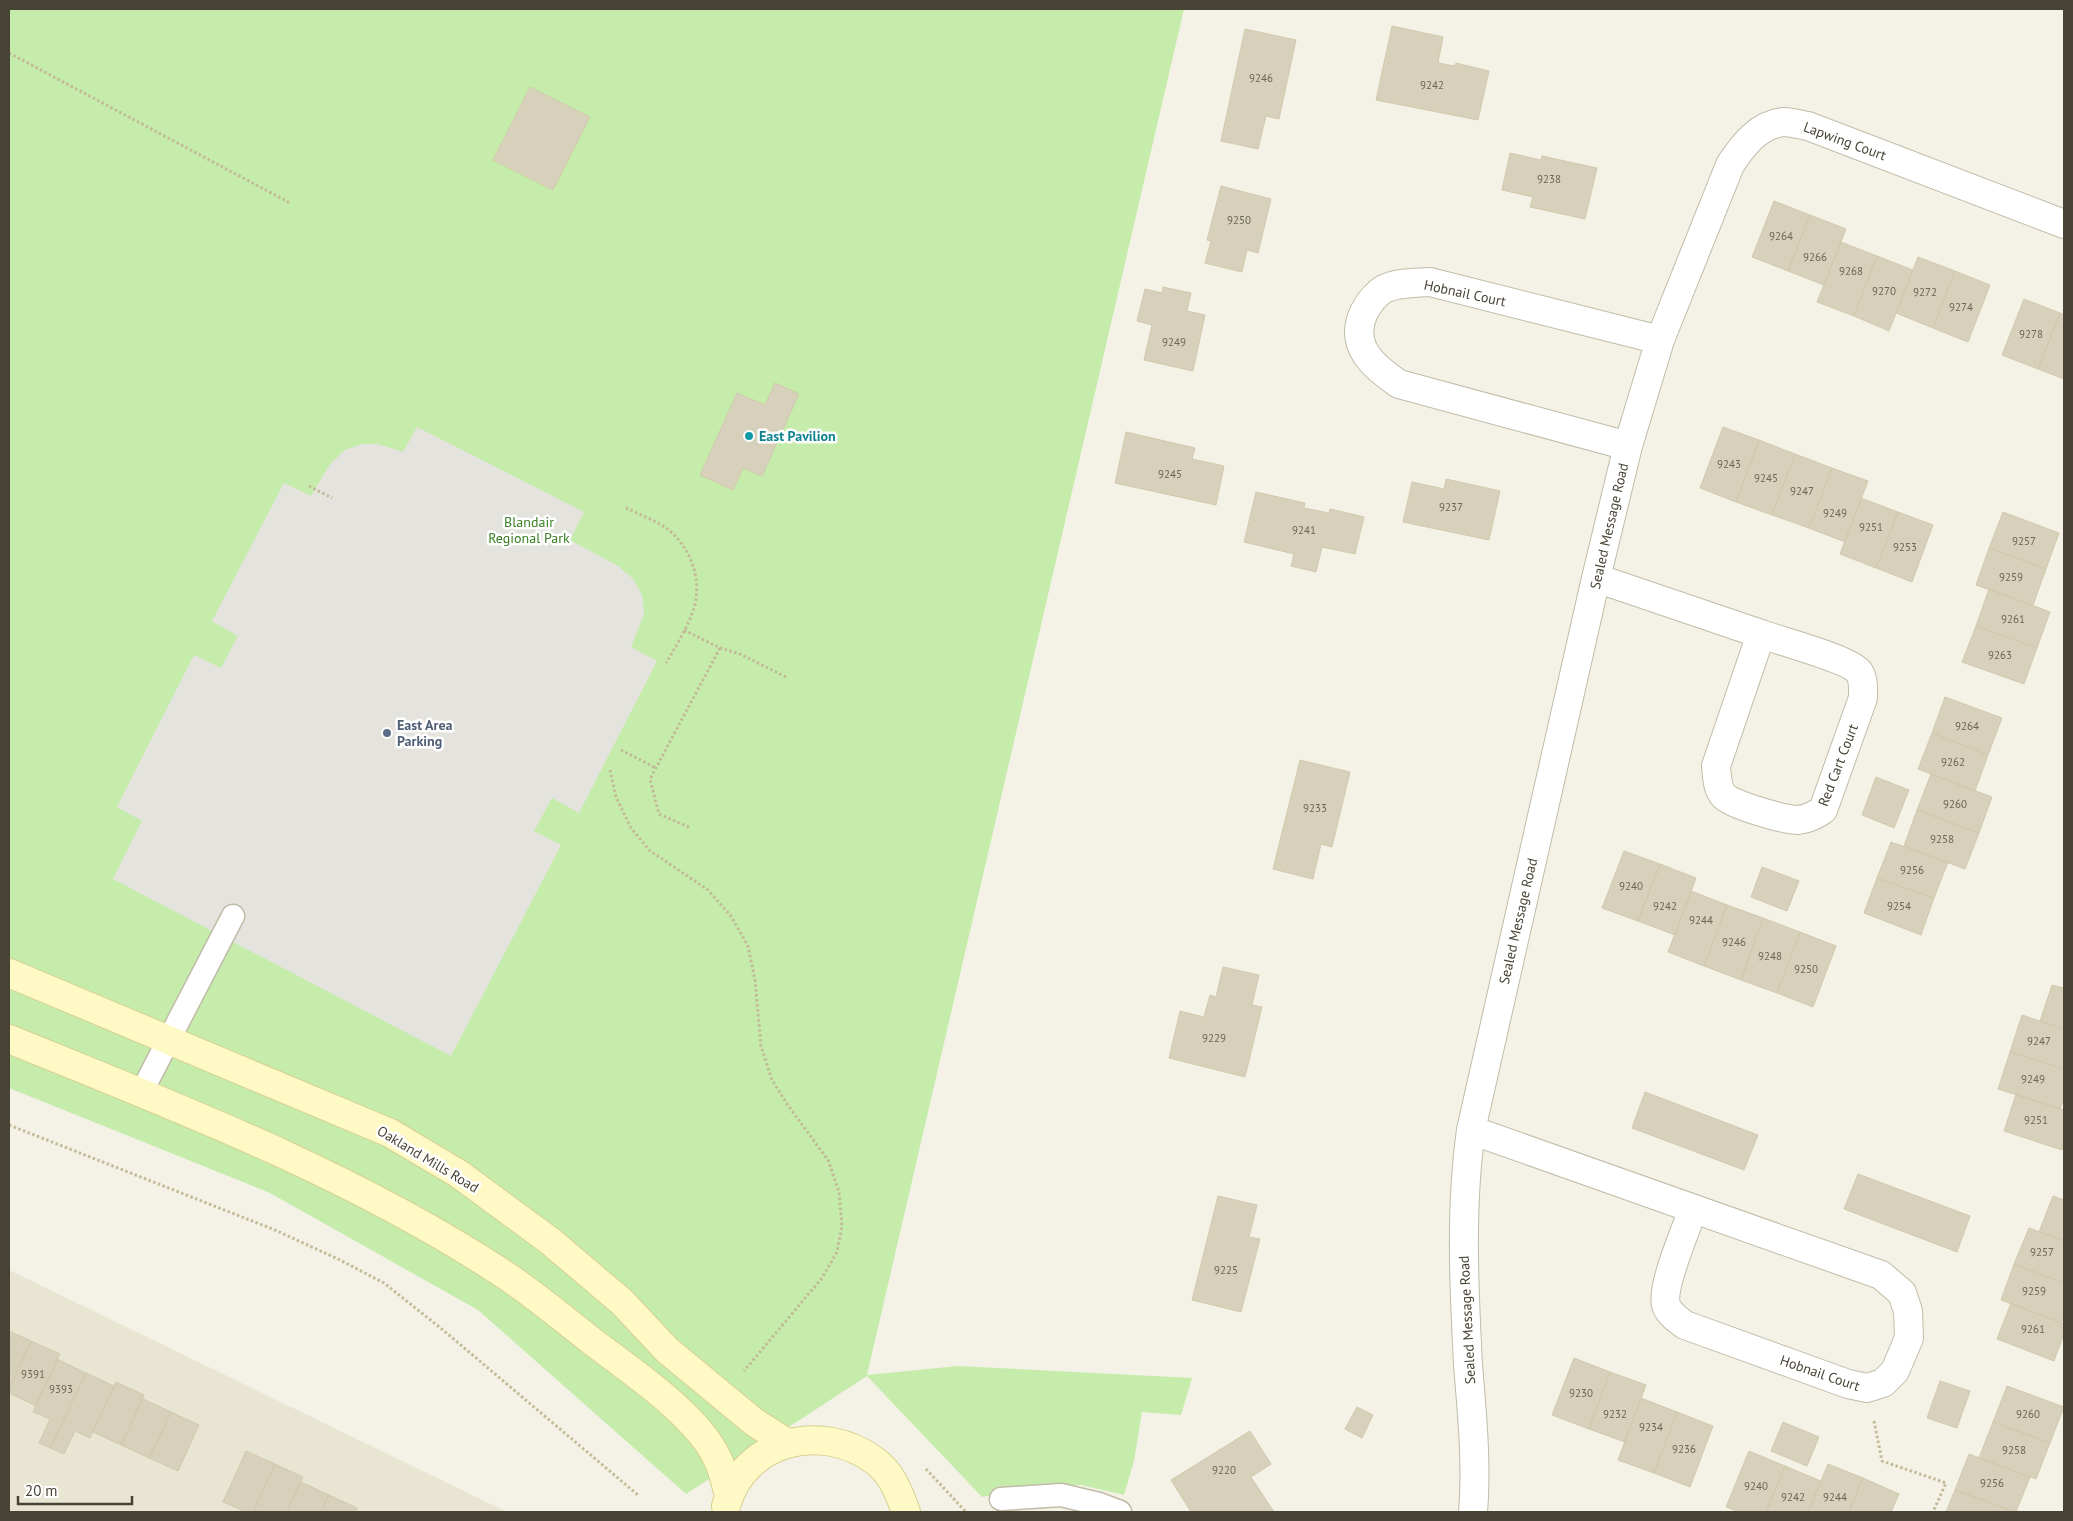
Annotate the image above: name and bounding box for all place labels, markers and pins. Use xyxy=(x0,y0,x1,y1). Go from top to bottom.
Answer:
place label: East Pavilion xyxy=(759,427,836,445)
marker: East Pavilion xyxy=(743,430,755,442)
place label: East Area Parking xyxy=(397,716,453,750)
marker: East Area Parking xyxy=(381,727,393,739)

